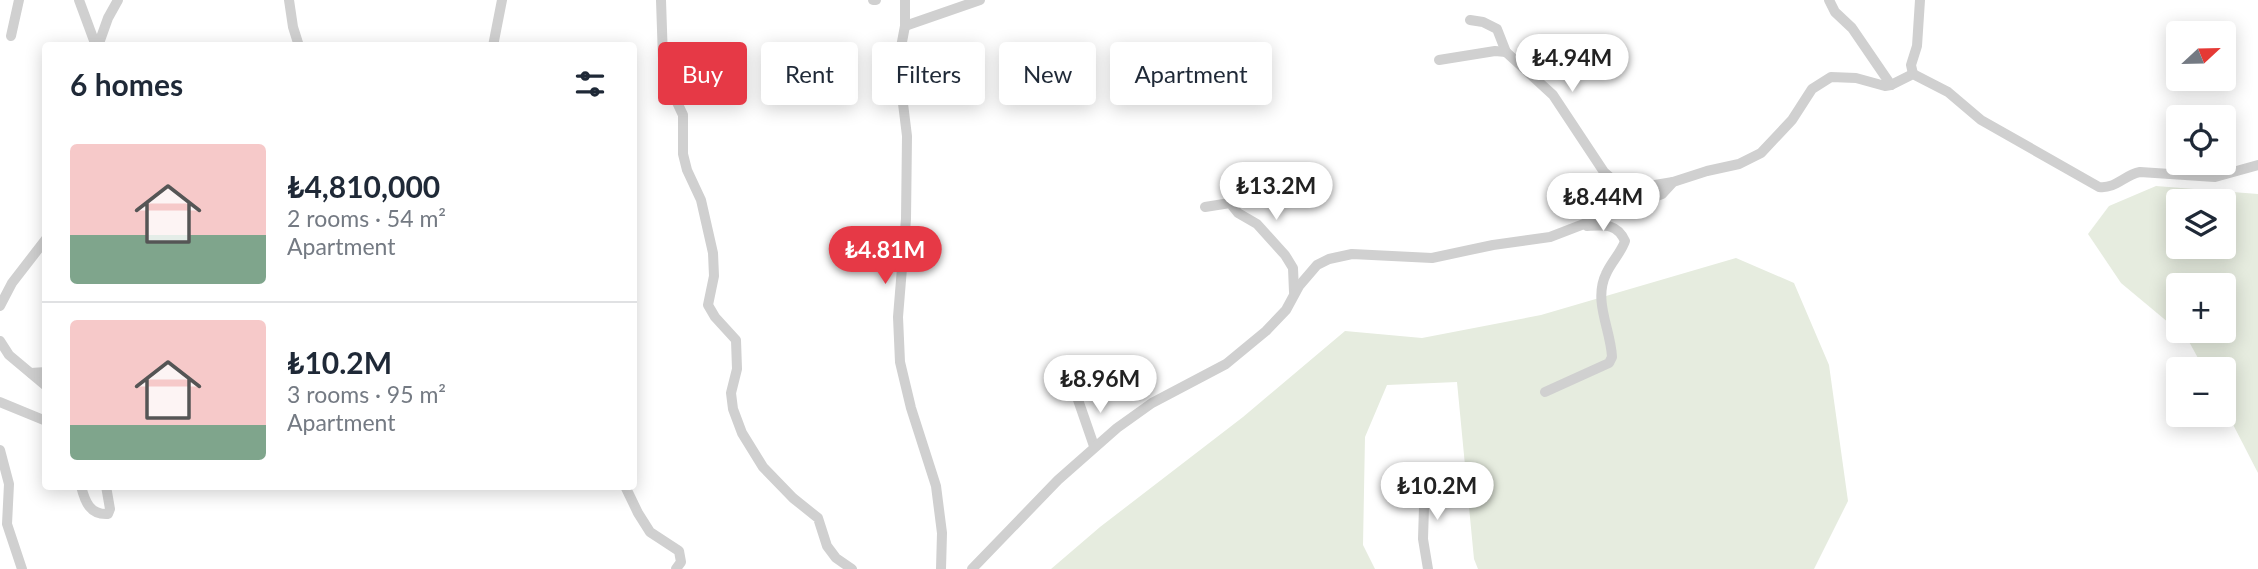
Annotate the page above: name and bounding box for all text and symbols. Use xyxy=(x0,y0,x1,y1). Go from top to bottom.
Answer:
north arrow xyxy=(2166,21,2236,91)
map controls xyxy=(2166,21,2236,427)
pin: ₺4.94M xyxy=(1515,34,1629,94)
chip: Buy xyxy=(658,42,747,105)
chip: Rent xyxy=(761,42,858,105)
chip: Filters xyxy=(872,42,985,105)
chip: New xyxy=(999,42,1096,105)
chip: Apartment xyxy=(1110,42,1272,105)
text: ₺4.94M xyxy=(1532,43,1612,71)
icon: filters xyxy=(571,65,609,103)
text: 6 homes xyxy=(70,66,183,102)
button: locate xyxy=(2166,105,2236,175)
pin: ₺13.2M xyxy=(1219,162,1333,222)
text: ₺4,810,000 xyxy=(287,168,440,204)
text: ₺13.2M xyxy=(1236,171,1316,199)
icon: home xyxy=(126,172,210,256)
pin: ₺8.44M xyxy=(1546,174,1660,233)
text: ₺8.44M xyxy=(1563,182,1643,210)
button: layers xyxy=(2166,189,2236,259)
text: 2 rooms · 54 m² xyxy=(287,204,446,232)
pin: ₺4.81M xyxy=(828,226,942,286)
text: Apartment xyxy=(287,232,395,260)
text: ₺4.81M xyxy=(845,235,925,263)
button: + xyxy=(2166,273,2236,343)
text: ₺10.2M xyxy=(287,344,392,380)
icon: home xyxy=(126,348,210,432)
pin: ₺8.96M xyxy=(1043,356,1157,415)
button: − xyxy=(2166,357,2236,427)
text: ₺8.96M xyxy=(1060,364,1140,392)
text: 3 rooms · 95 m² xyxy=(287,380,446,408)
text: Apartment xyxy=(287,408,395,436)
pin: ₺10.2M xyxy=(1380,462,1494,522)
text: ₺10.2M xyxy=(1397,471,1477,499)

